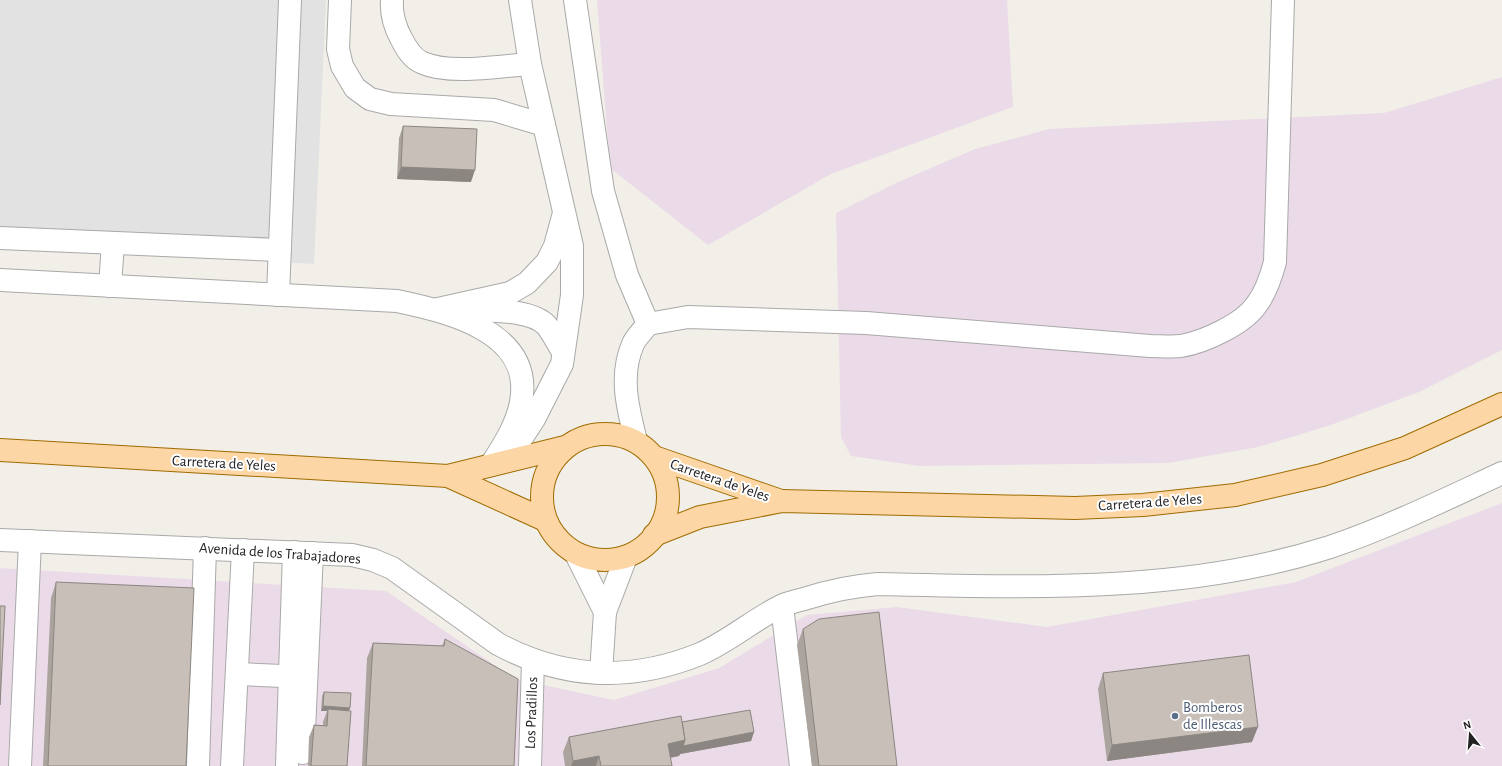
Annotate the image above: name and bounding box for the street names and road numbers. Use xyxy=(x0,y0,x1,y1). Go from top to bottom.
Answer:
street label: Carretera de Yeles xyxy=(172,453,276,474)
street label: Carretera de Yeles xyxy=(668,456,771,504)
street label: Carretera de Yeles xyxy=(1098,491,1202,514)
street label: Avenida de los Trabajadores xyxy=(199,540,361,567)
street label: Los Pradillos xyxy=(523,677,540,749)

